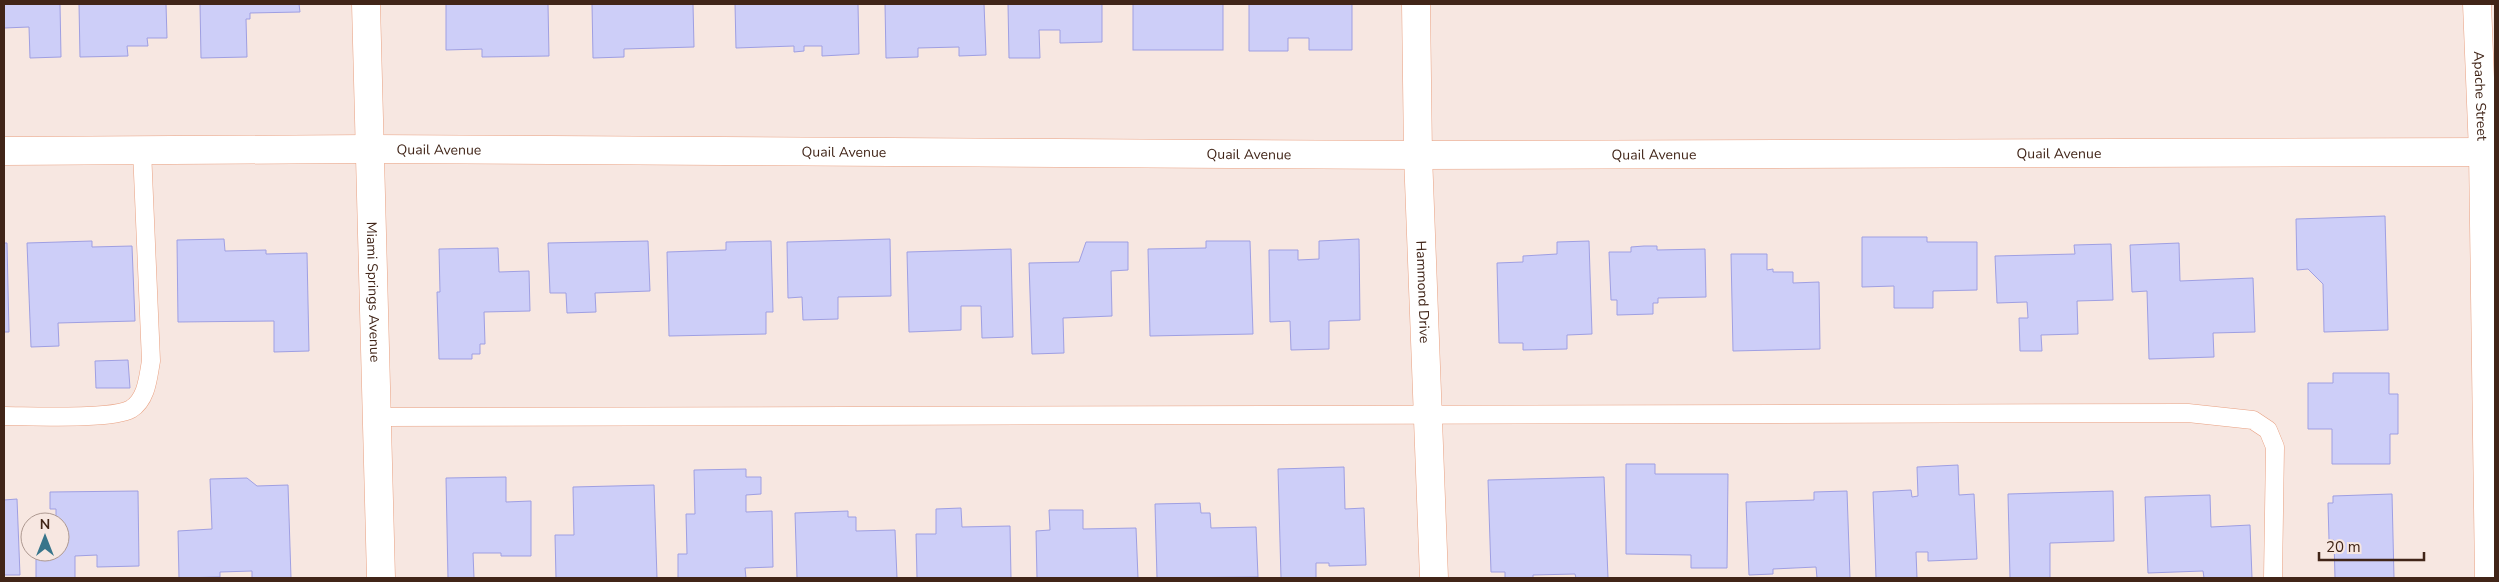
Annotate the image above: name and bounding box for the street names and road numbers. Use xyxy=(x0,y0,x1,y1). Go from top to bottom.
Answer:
street label: Apache Street xyxy=(2469,51,2492,141)
street label: Quail Avenue xyxy=(397,140,481,160)
street label: Quail Avenue xyxy=(802,142,886,162)
street label: Quail Avenue xyxy=(2017,144,2101,163)
street label: Quail Avenue xyxy=(1207,145,1291,164)
street label: Quail Avenue xyxy=(1612,145,1696,164)
street label: Miami Springs Avenue xyxy=(362,221,384,363)
street label: Hammond Drive xyxy=(1411,240,1434,344)

